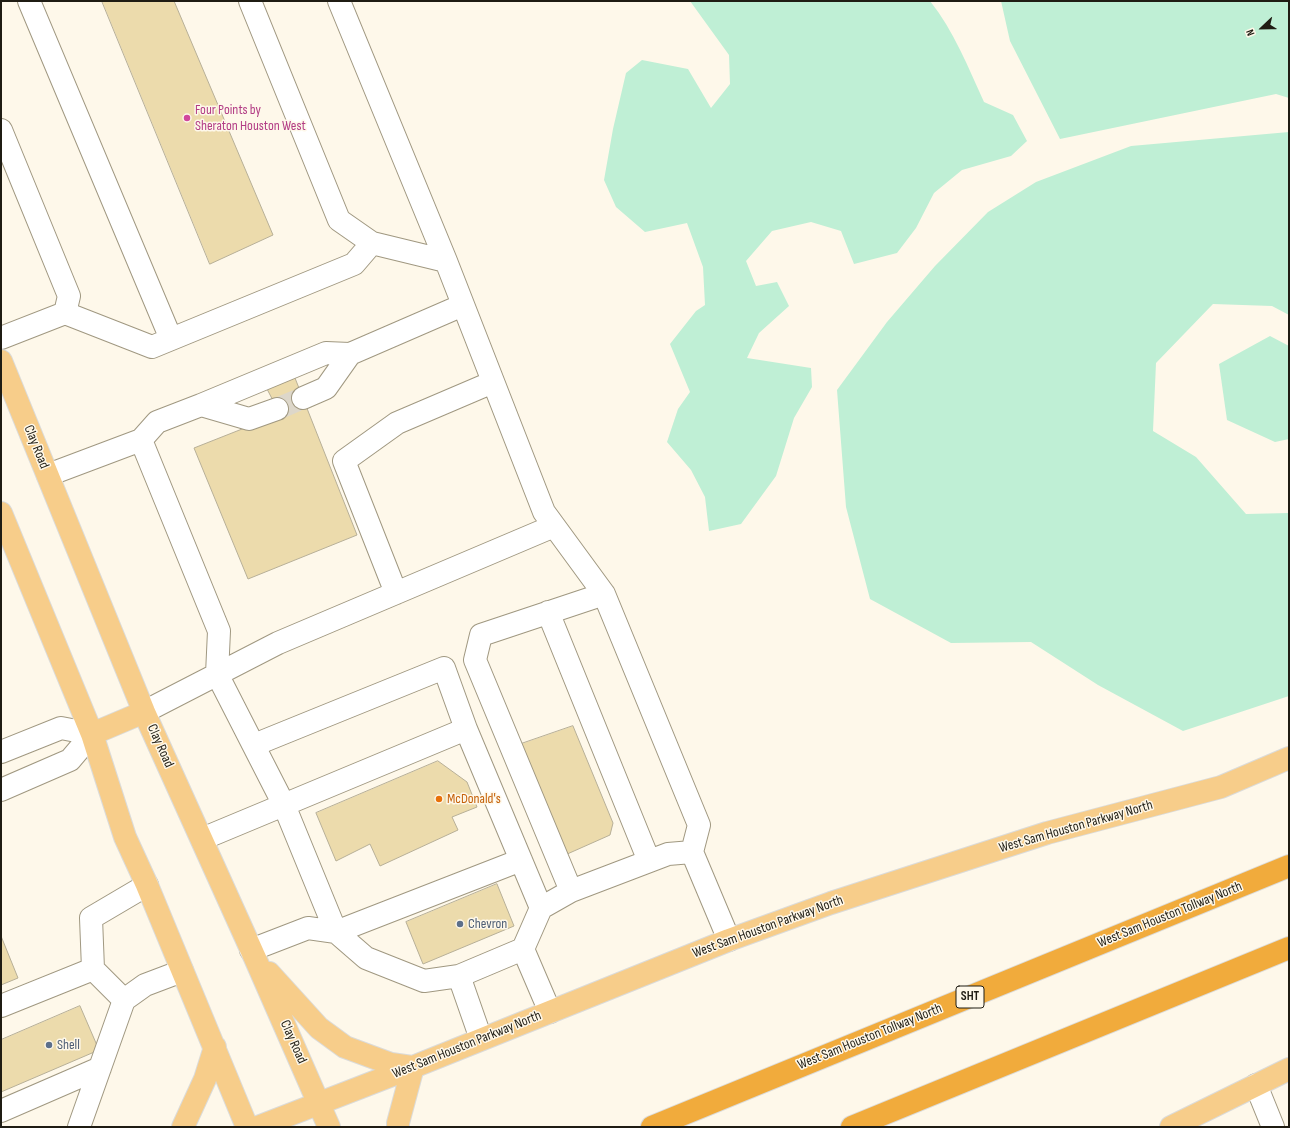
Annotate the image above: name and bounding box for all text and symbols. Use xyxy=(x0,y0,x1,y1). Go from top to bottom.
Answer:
north arrow xyxy=(1242,8,1282,48)
text: N xyxy=(1243,28,1258,38)
place label: Four Points by Sheraton Houston West xyxy=(195,102,306,134)
marker: Four Points by Sheraton Houston West xyxy=(182,113,192,123)
street label: Clay Road xyxy=(20,423,52,471)
street label: Clay Road xyxy=(143,722,177,770)
place label: McDonald's xyxy=(447,791,501,807)
marker: McDonald's xyxy=(434,794,444,804)
street label: West Sam Houston Parkway North xyxy=(997,797,1155,857)
street label: West Sam Houston Tollway North xyxy=(1095,878,1245,952)
street label: West Sam Houston Parkway North xyxy=(690,892,846,962)
place label: Chevron xyxy=(468,916,507,932)
marker: Chevron xyxy=(455,919,465,929)
road number: SHT xyxy=(956,986,984,1008)
street label: West Sam Houston Tollway North xyxy=(795,1000,945,1074)
street label: West Sam Houston Parkway North xyxy=(390,1007,544,1083)
street label: Clay Road xyxy=(276,1018,310,1066)
place label: Shell xyxy=(57,1037,80,1053)
marker: Shell xyxy=(44,1040,54,1050)

